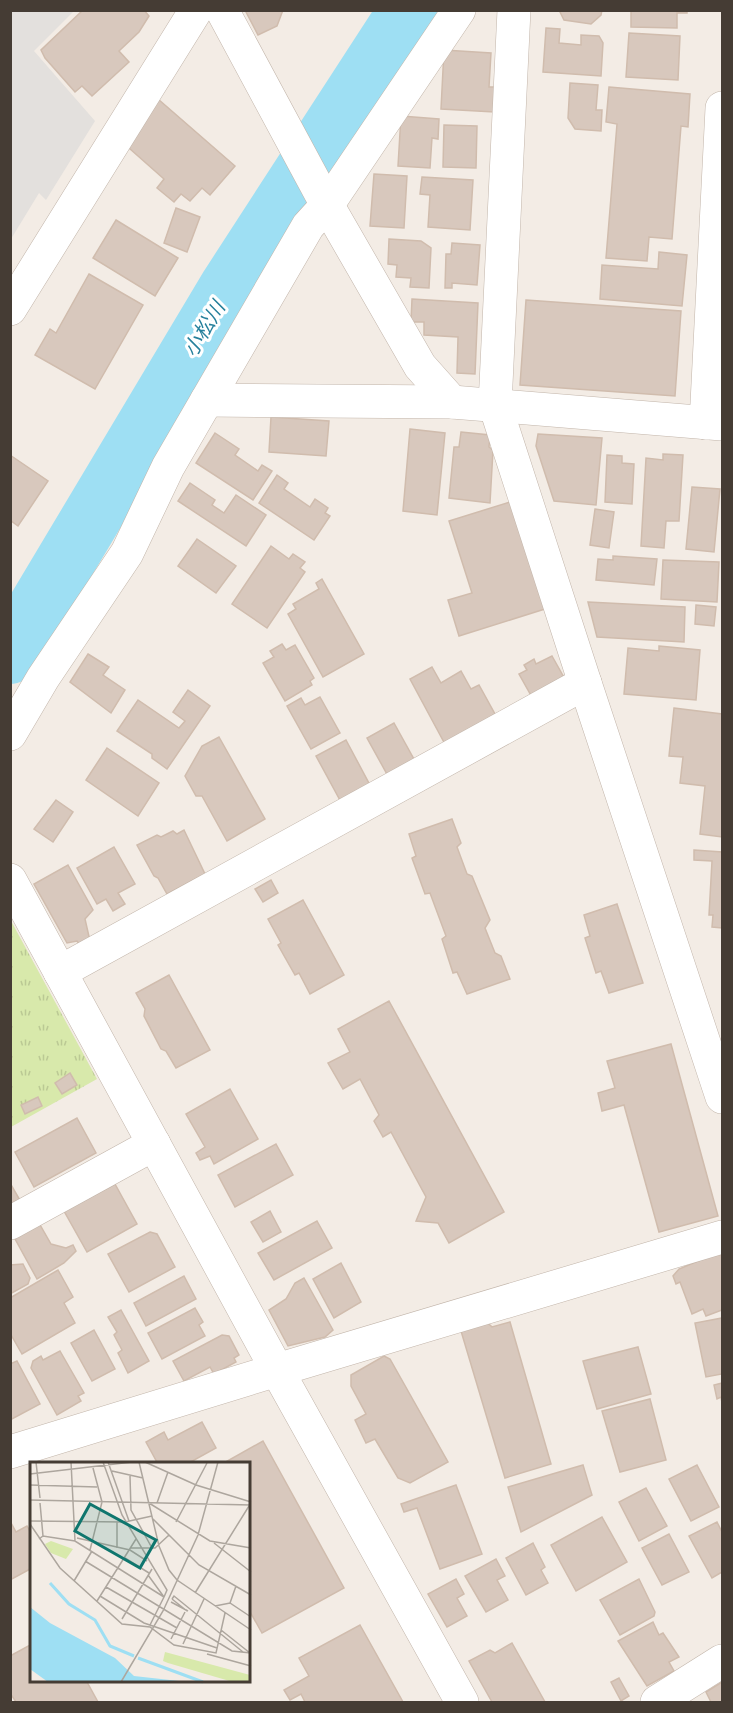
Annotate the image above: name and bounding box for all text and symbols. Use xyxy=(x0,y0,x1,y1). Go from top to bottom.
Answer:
water label: 小松川 xyxy=(178,295,231,361)
inset map xyxy=(30,1462,250,1683)

